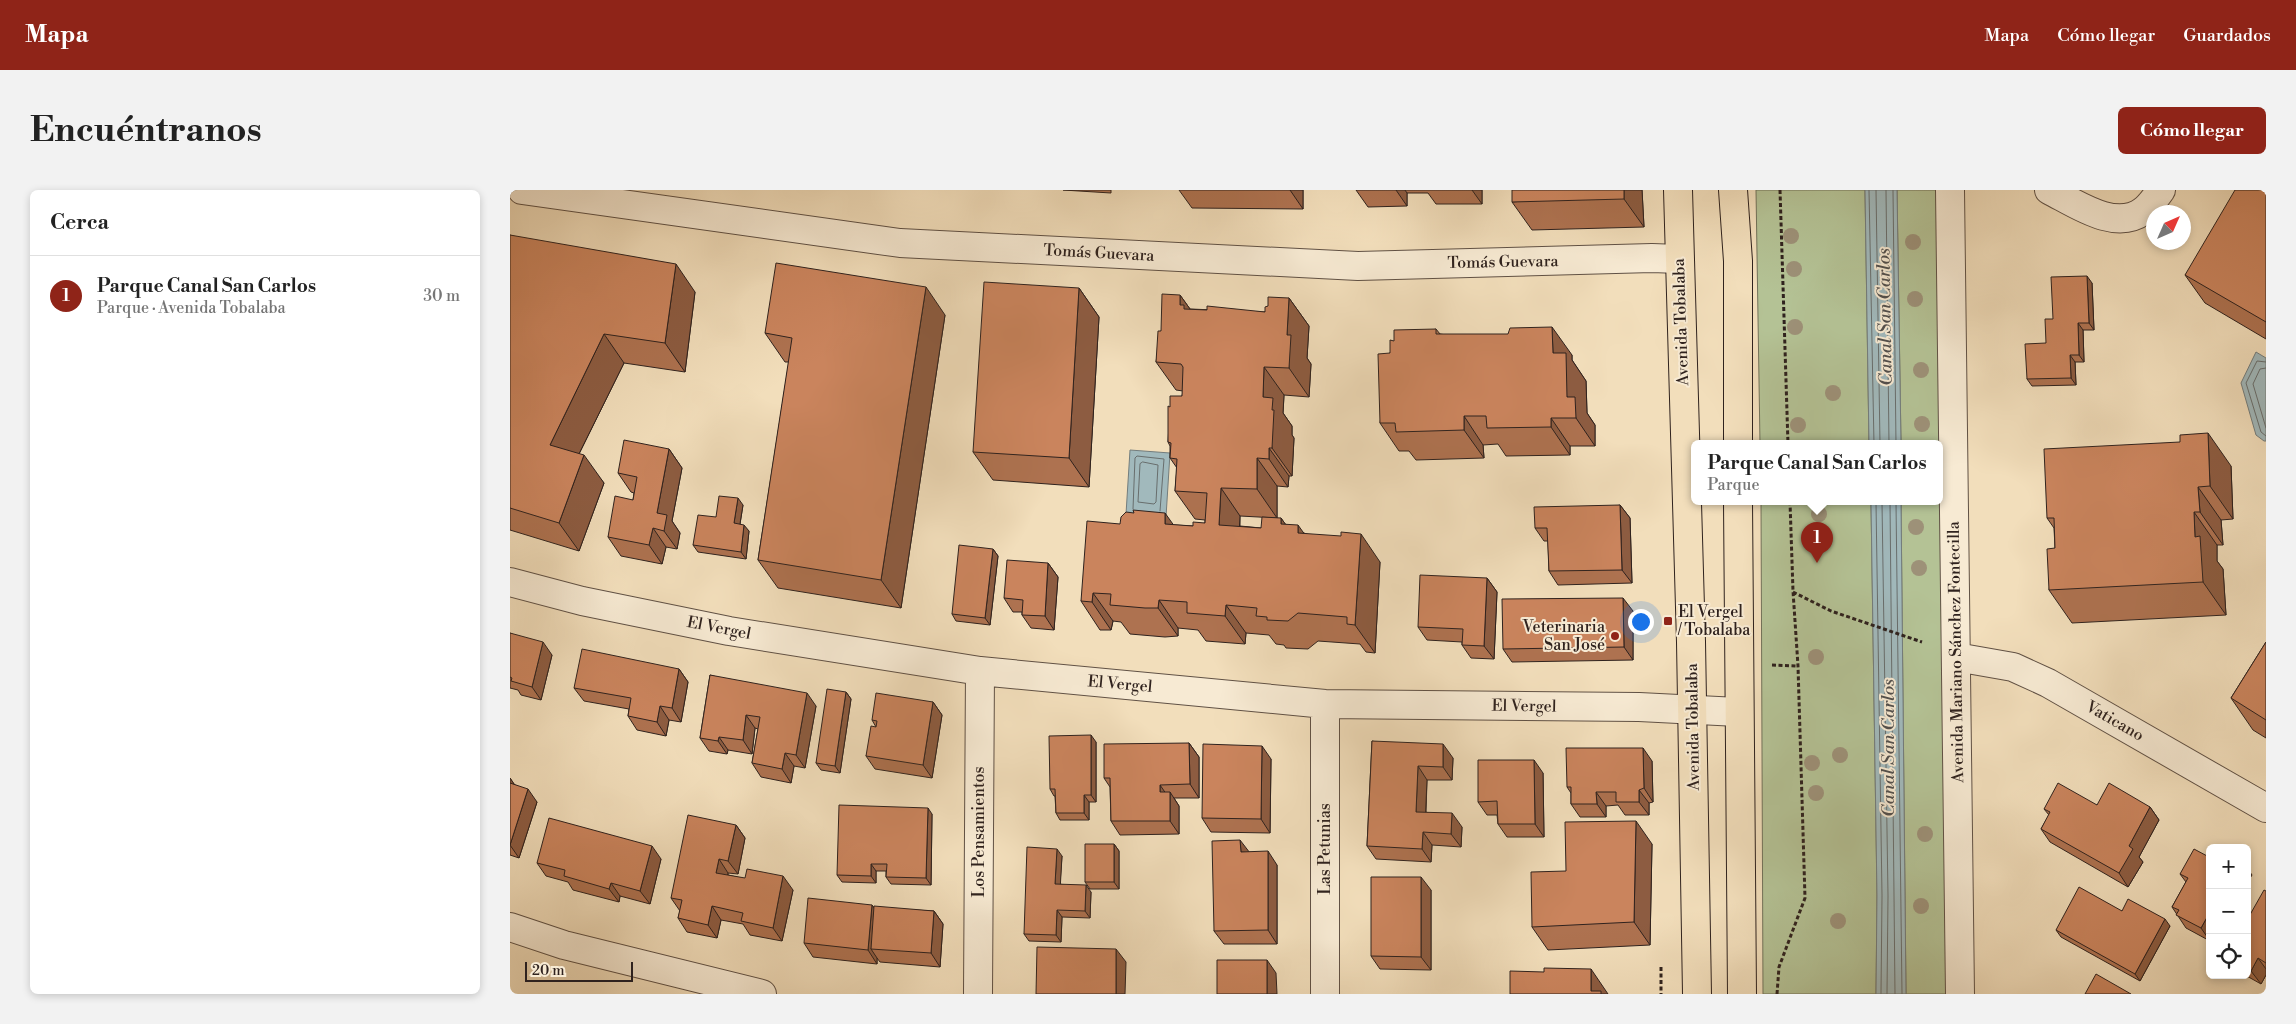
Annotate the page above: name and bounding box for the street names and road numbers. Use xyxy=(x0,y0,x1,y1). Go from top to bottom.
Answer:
street label: Tomás Guevara xyxy=(1043,240,1156,266)
street label: Tomás Guevara xyxy=(1447,251,1560,273)
street label: Avenida Tobalaba xyxy=(1669,257,1693,387)
street label: Avenida Mariano Sánchez Fontecilla xyxy=(1944,520,1968,784)
street label: El Vergel xyxy=(685,612,753,644)
street label: Avenida Tobalaba xyxy=(1682,662,1704,792)
street label: El Vergel xyxy=(1087,671,1153,697)
street label: El Vergel xyxy=(1491,695,1557,717)
street label: Vaticano xyxy=(2081,696,2148,746)
street label: Los Pensamientos xyxy=(969,767,989,897)
street label: Las Petunias xyxy=(1315,803,1335,895)

